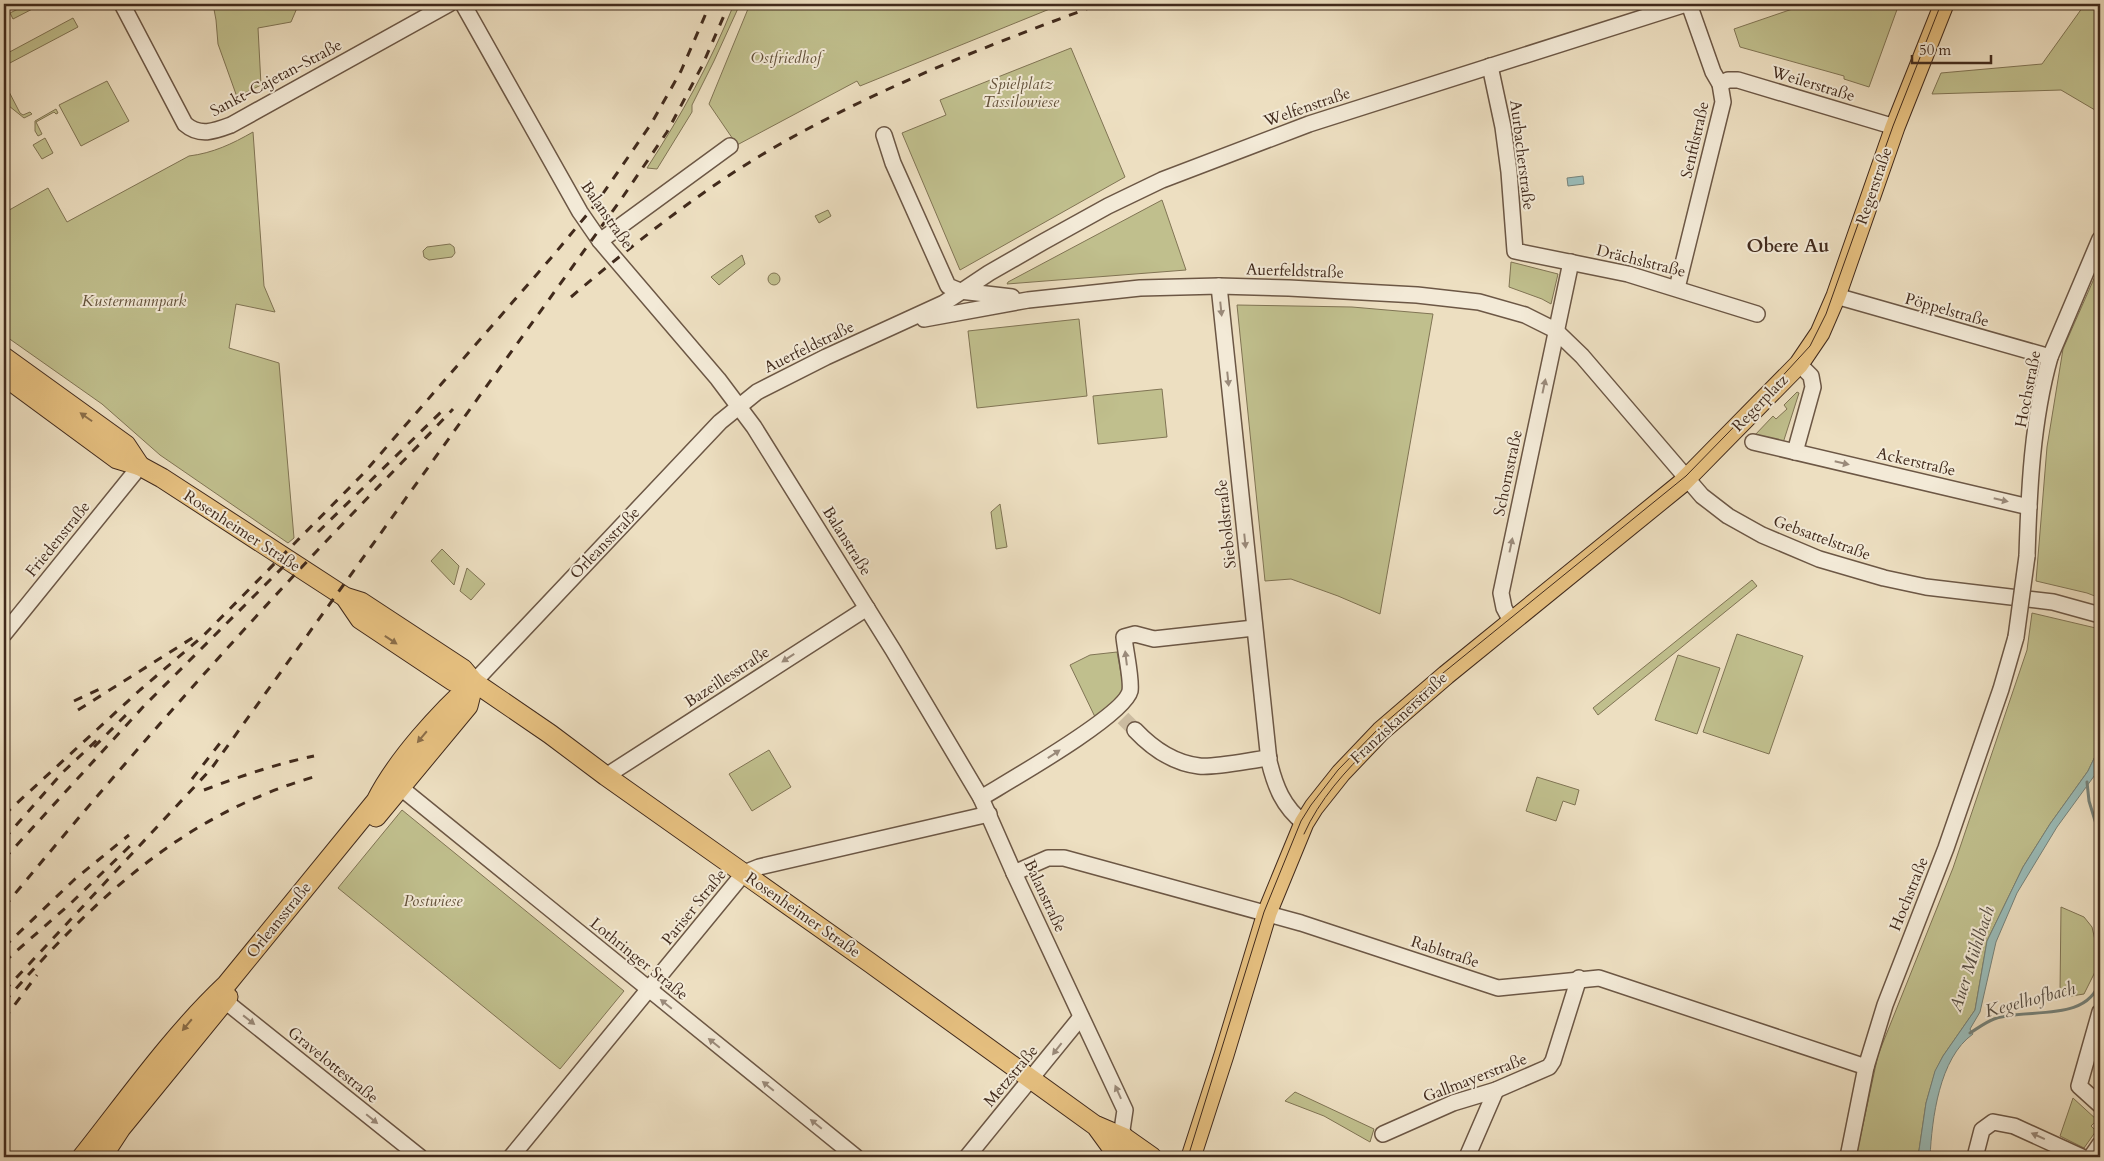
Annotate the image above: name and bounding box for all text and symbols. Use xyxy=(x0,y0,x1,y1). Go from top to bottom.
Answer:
scale bar xyxy=(1912,32,1990,64)
street label: Sankt-Cajetan-Straße xyxy=(206,34,346,122)
text: 50 m xyxy=(1919,40,1951,60)
park label: Ostfriedhof xyxy=(751,47,825,69)
street label: Weilerstraße xyxy=(1767,61,1858,107)
park label: Spielplatz Tassilowiese xyxy=(983,73,1060,113)
street label: Welfenstraße xyxy=(1260,82,1353,132)
street label: Aurbacherstraße xyxy=(1504,99,1540,211)
street label: Senftlstraße xyxy=(1675,99,1715,181)
street label: Regerstraße xyxy=(1851,144,1897,228)
street label: Balanstraße xyxy=(576,177,638,253)
district label: Obere Au xyxy=(1746,233,1830,259)
street label: Drächslstraße xyxy=(1594,239,1688,283)
street label: Auerfeldstraße xyxy=(1246,258,1344,284)
street label: Pöppelstraße xyxy=(1902,288,1992,332)
park label: Kustermannpark xyxy=(82,290,186,312)
one-way arrow xyxy=(1217,301,1225,317)
street label: Auerfeldstraße xyxy=(760,316,858,378)
street label: Hochstraße xyxy=(2010,349,2046,429)
street label: Regerplatz xyxy=(1727,369,1793,437)
one-way arrow xyxy=(1224,372,1232,388)
one-way arrow xyxy=(1540,377,1548,393)
one-way arrow xyxy=(79,412,93,422)
street label: Schornstraße xyxy=(1488,428,1528,518)
street label: Ackerstraße xyxy=(1874,442,1958,482)
one-way arrow xyxy=(1835,459,1850,467)
street label: Sieboldstraße xyxy=(1210,478,1242,570)
street label: Rosenheimer Straße xyxy=(179,485,305,577)
one-way arrow xyxy=(1993,496,2008,504)
street label: Friedenstraße xyxy=(21,497,95,581)
street label: Orleansstraße xyxy=(565,502,645,584)
street label: Balanstraße xyxy=(817,502,877,580)
street label: Gebsattelstraße xyxy=(1770,510,1874,566)
one-way arrow xyxy=(1241,533,1249,549)
one-way arrow xyxy=(1507,537,1515,552)
one-way arrow xyxy=(385,635,398,645)
street label: Bazeillesstraße xyxy=(680,641,774,713)
one-way arrow xyxy=(1122,649,1130,665)
one-way arrow xyxy=(781,653,794,663)
street label: Franziskanerstraße xyxy=(1346,667,1452,769)
one-way arrow xyxy=(417,730,428,743)
one-way arrow xyxy=(1047,749,1060,759)
street label: Hochstraße xyxy=(1884,854,1934,934)
street label: Balanstraße xyxy=(1019,856,1071,936)
street label: Pariser Straße xyxy=(656,864,732,950)
street label: Rosenheimer Straße xyxy=(741,867,865,963)
street label: Orleansstraße xyxy=(241,877,317,963)
park label: Postwiese xyxy=(404,890,463,912)
water label: Auer Mühlbach xyxy=(1943,903,2001,1016)
street label: Lothringer Straße xyxy=(585,913,693,1005)
street label: Rablstraße xyxy=(1408,931,1482,973)
water label: Kegelhofbach xyxy=(1982,976,2078,1024)
one-way arrow xyxy=(660,999,673,1010)
one-way arrow xyxy=(242,1015,255,1026)
one-way arrow xyxy=(182,1019,193,1032)
street label: Gravelottestraße xyxy=(283,1022,383,1108)
one-way arrow xyxy=(708,1037,721,1048)
street label: Metzstraße xyxy=(979,1040,1043,1112)
one-way arrow xyxy=(1052,1042,1062,1056)
street label: Gallmayerstraße xyxy=(1420,1048,1530,1108)
one-way arrow xyxy=(762,1080,775,1091)
one-way arrow xyxy=(1113,1085,1121,1099)
one-way arrow xyxy=(365,1113,378,1124)
one-way arrow xyxy=(809,1119,822,1130)
one-way arrow xyxy=(2031,1132,2045,1140)

